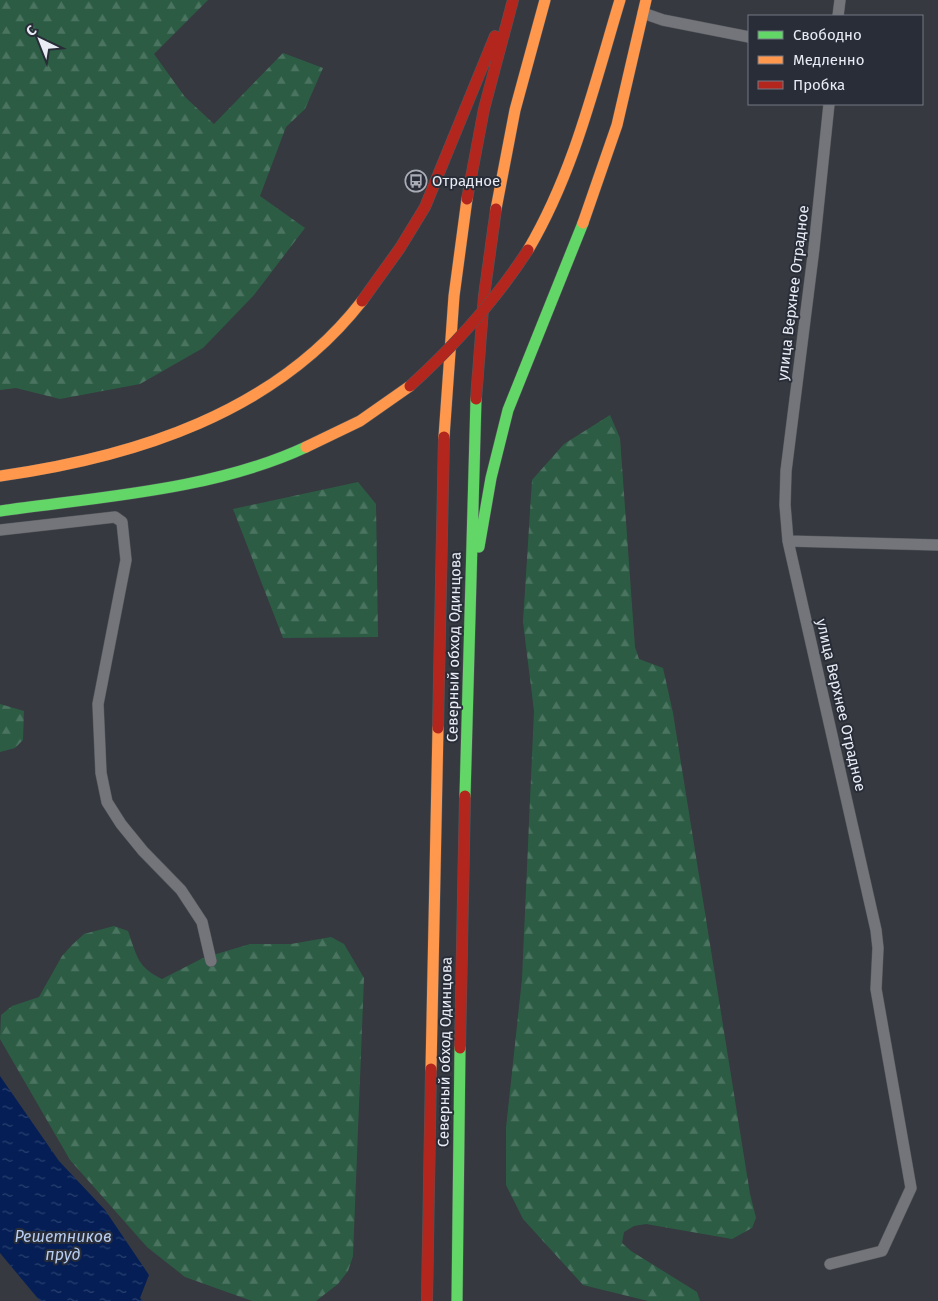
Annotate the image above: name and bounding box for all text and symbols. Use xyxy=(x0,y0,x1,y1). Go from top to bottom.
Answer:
north arrow xyxy=(15,15,65,65)
legend xyxy=(748,15,923,105)
text: С xyxy=(23,22,40,40)
text: Свободно xyxy=(793,26,862,44)
text: Медленно xyxy=(793,51,865,69)
text: Пробка xyxy=(793,76,845,94)
bus stop icon: Отрадное xyxy=(404,169,428,193)
place label: Отрадное xyxy=(432,172,500,190)
street label: улица Верхнее Отрадное xyxy=(773,204,813,382)
street label: Северный обход Одинцова xyxy=(443,552,465,742)
street label: улица Верхнее Отрадное xyxy=(812,617,870,793)
street label: Северный обход Одинцова xyxy=(434,957,456,1147)
water label: Решетников пруд xyxy=(14,1227,112,1264)

